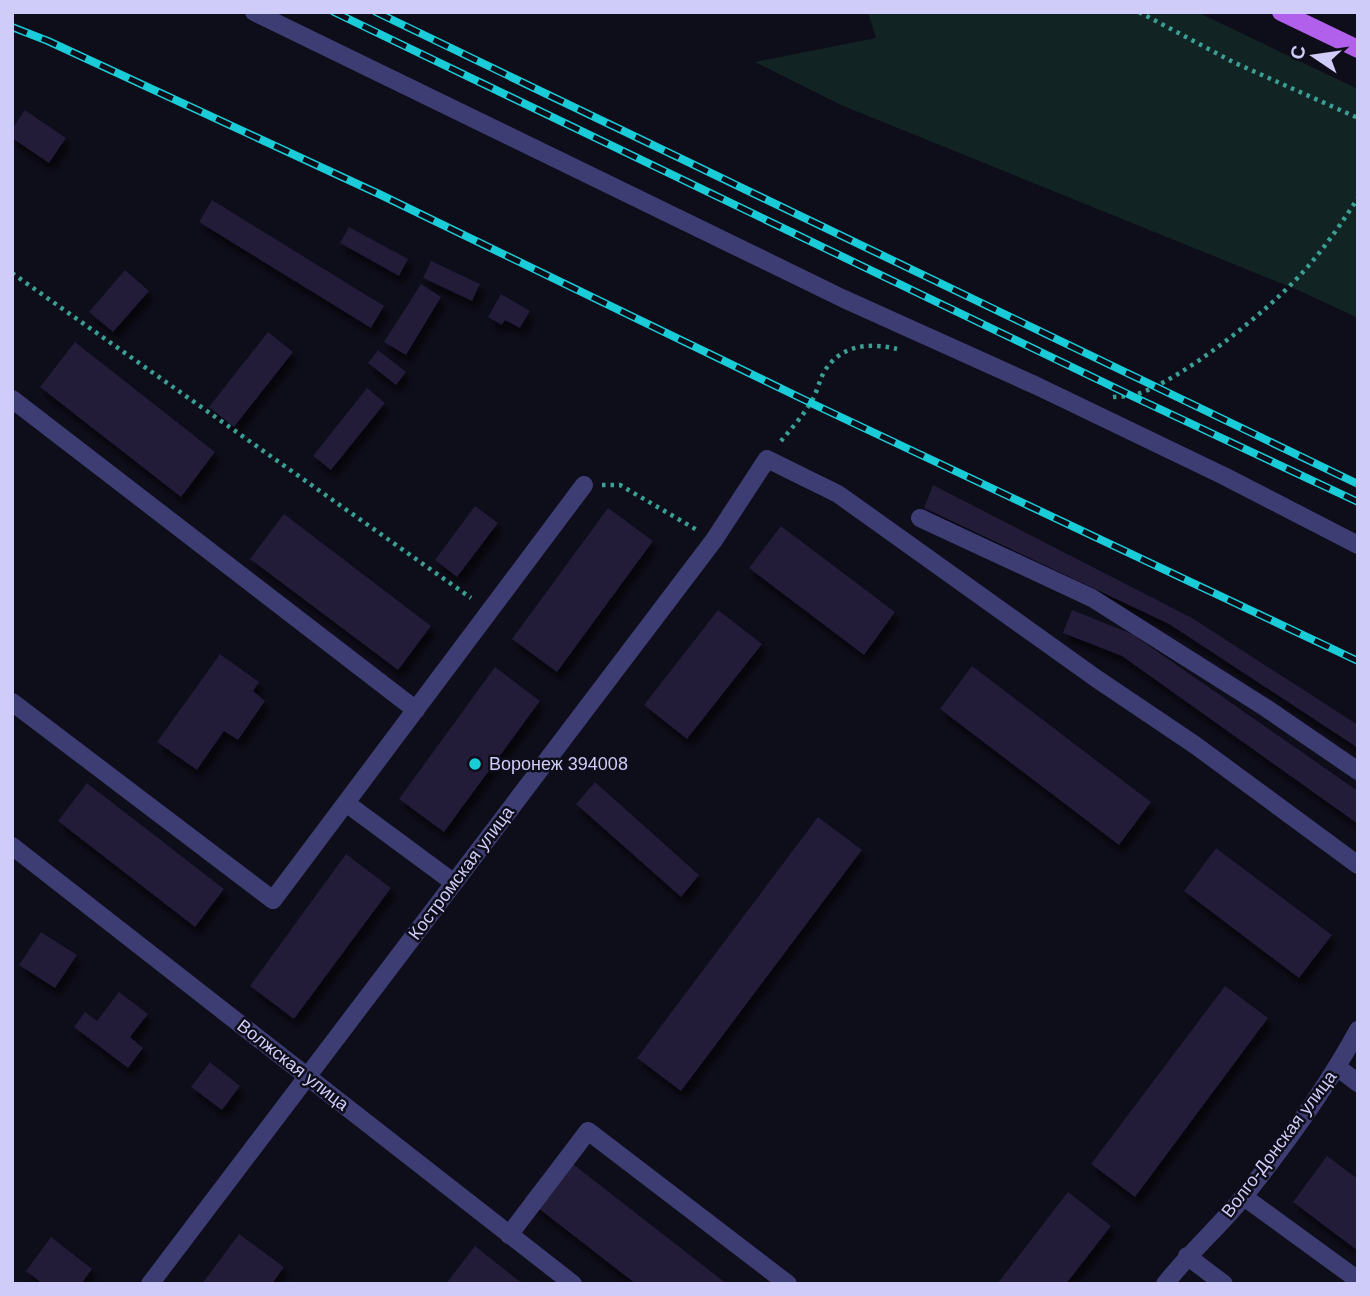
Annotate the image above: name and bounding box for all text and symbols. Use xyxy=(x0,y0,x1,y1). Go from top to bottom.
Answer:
north arrow xyxy=(1279,21,1349,91)
text: С xyxy=(1286,43,1310,61)
place label: Воронеж 394008 xyxy=(489,754,628,774)
marker: Воронеж 394008 xyxy=(467,756,483,772)
street label: Костромская улица xyxy=(404,802,518,944)
street label: Волжская улица xyxy=(233,1015,353,1115)
street label: Волго-Донская улица xyxy=(1217,1066,1341,1221)

